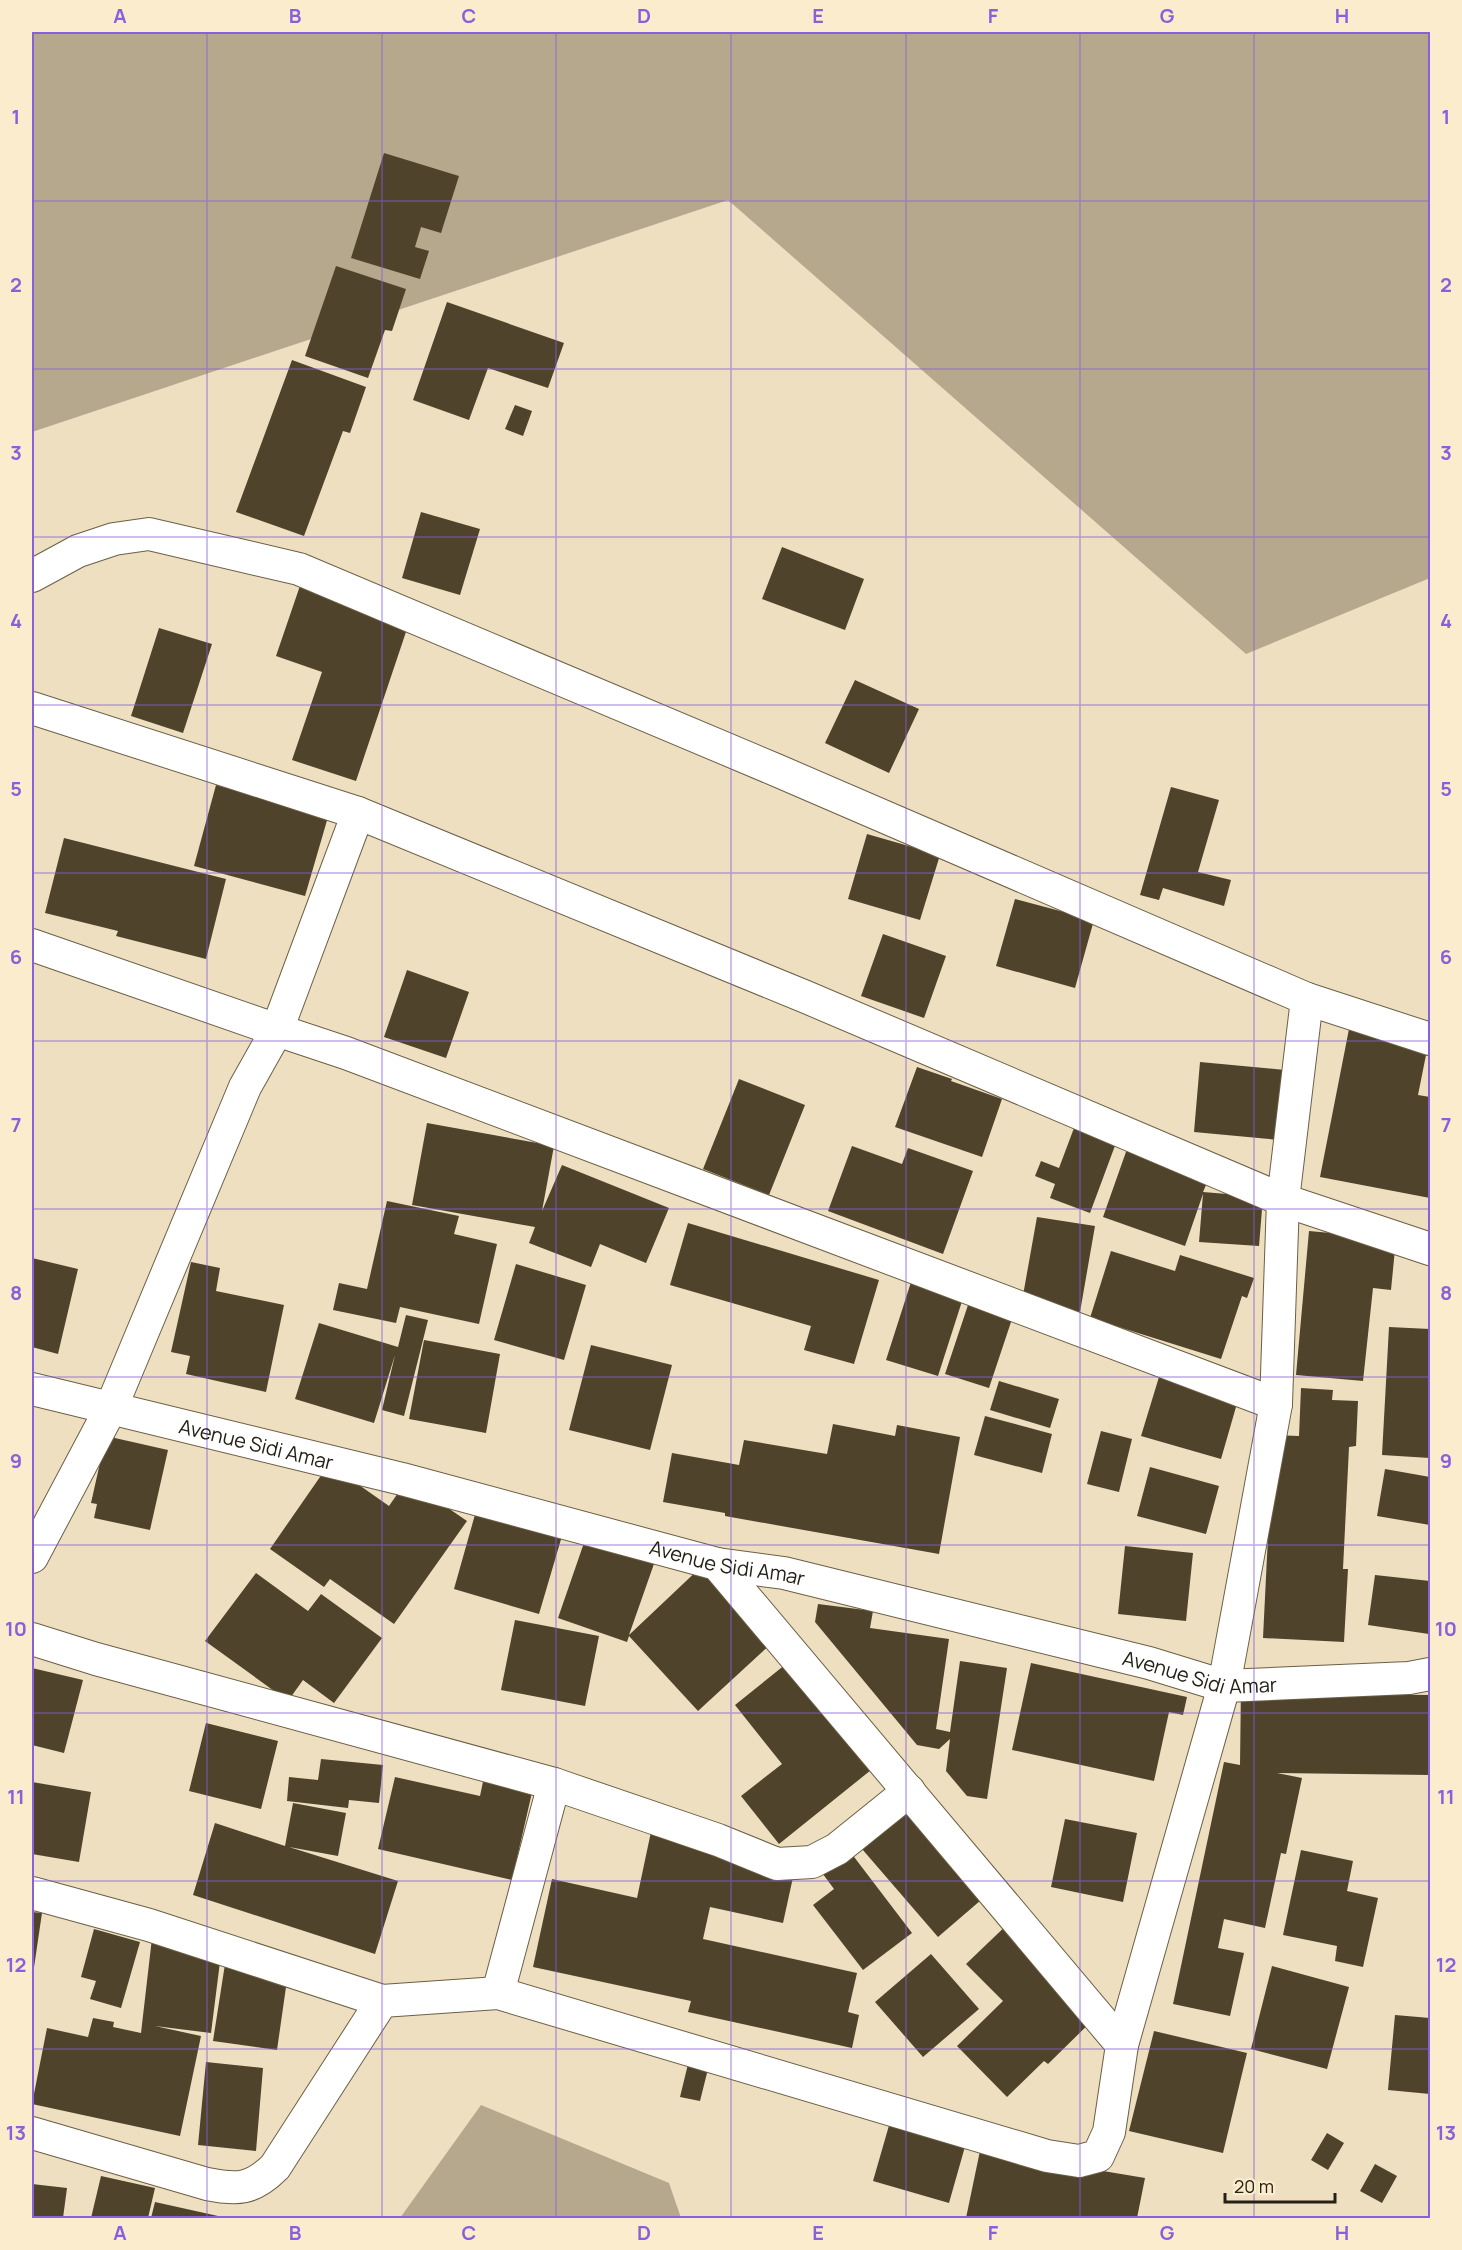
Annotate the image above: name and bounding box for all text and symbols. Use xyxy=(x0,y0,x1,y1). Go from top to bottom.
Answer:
text: A xyxy=(113,2,127,29)
text: B xyxy=(289,2,302,29)
text: C xyxy=(462,2,476,29)
text: D xyxy=(637,2,651,29)
text: E xyxy=(812,2,824,29)
text: F xyxy=(988,2,999,29)
text: G xyxy=(1160,2,1175,29)
text: H xyxy=(1335,2,1349,29)
text: 1 xyxy=(12,103,20,130)
text: 1 xyxy=(1442,103,1450,130)
text: 2 xyxy=(10,271,22,298)
text: 2 xyxy=(1440,271,1452,298)
text: 3 xyxy=(10,439,22,466)
text: 3 xyxy=(1440,439,1452,466)
text: 4 xyxy=(10,607,22,634)
text: 4 xyxy=(1440,607,1452,634)
text: 5 xyxy=(10,775,22,802)
text: 5 xyxy=(1440,775,1452,802)
text: 6 xyxy=(10,943,22,970)
text: 6 xyxy=(1440,943,1452,970)
text: 7 xyxy=(11,1111,21,1138)
text: 7 xyxy=(1441,1111,1451,1138)
text: 8 xyxy=(10,1279,22,1306)
text: 8 xyxy=(1440,1279,1452,1306)
street label: Avenue Sidi Amar xyxy=(176,1412,336,1475)
text: 9 xyxy=(10,1447,22,1474)
text: 9 xyxy=(1440,1447,1452,1474)
street label: Avenue Sidi Amar xyxy=(647,1533,808,1591)
text: 10 xyxy=(5,1615,27,1642)
text: 10 xyxy=(1435,1615,1457,1642)
street label: Avenue Sidi Amar xyxy=(1120,1644,1278,1699)
text: 11 xyxy=(7,1783,25,1810)
text: 11 xyxy=(1437,1783,1455,1810)
text: 12 xyxy=(6,1951,26,1978)
text: 12 xyxy=(1436,1951,1456,1978)
text: 13 xyxy=(6,2119,26,2146)
text: 13 xyxy=(1436,2119,1456,2146)
scale bar xyxy=(1225,2166,1334,2204)
text: 20 m xyxy=(1234,2174,1274,2198)
text: A xyxy=(113,2219,127,2246)
text: B xyxy=(289,2219,302,2246)
text: C xyxy=(462,2219,476,2246)
text: D xyxy=(637,2219,651,2246)
text: E xyxy=(812,2219,824,2246)
text: F xyxy=(988,2219,999,2246)
text: G xyxy=(1160,2219,1175,2246)
text: H xyxy=(1335,2219,1349,2246)

